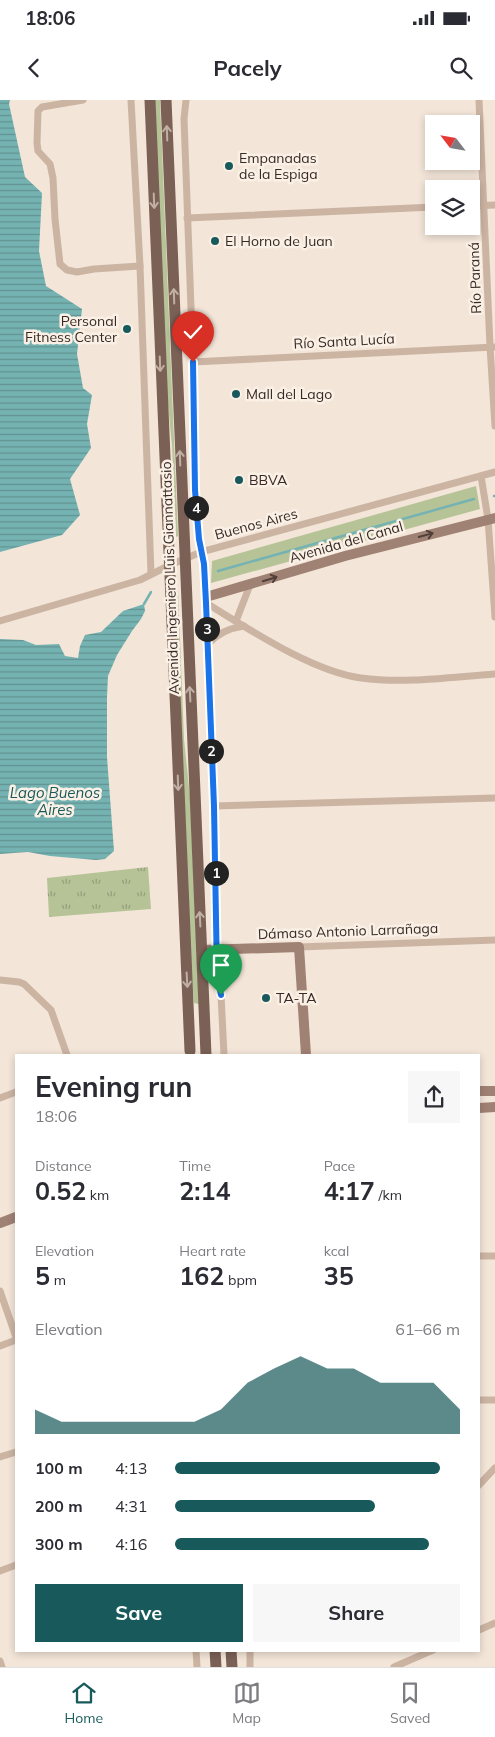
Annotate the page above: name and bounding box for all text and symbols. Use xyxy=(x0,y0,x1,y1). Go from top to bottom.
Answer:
text: 18:06 xyxy=(25,6,75,30)
icon: back xyxy=(20,54,48,82)
text: Pacely xyxy=(213,54,282,82)
icon: search xyxy=(447,54,475,82)
north arrow xyxy=(425,115,480,170)
map controls xyxy=(425,115,480,235)
one-way arrow xyxy=(162,126,172,142)
place label: Empanadas de la Espiga xyxy=(239,149,318,183)
marker: Empanadas de la Espiga xyxy=(223,160,235,172)
button: layers xyxy=(425,180,480,235)
one-way arrow xyxy=(149,193,158,209)
place label: El Horno de Juan xyxy=(225,232,333,250)
marker: El Horno de Juan xyxy=(209,235,221,247)
street label: Río Paraná xyxy=(465,242,485,314)
one-way arrow xyxy=(169,288,178,304)
pin xyxy=(172,311,214,362)
place label: Personal Fitness Center xyxy=(25,312,118,346)
icon: check xyxy=(179,318,207,346)
marker: Personal Fitness Center xyxy=(121,323,133,335)
street label: Río Santa Lucía xyxy=(293,329,395,353)
one-way arrow xyxy=(156,355,165,371)
place label: Mall del Lago xyxy=(246,385,332,403)
marker: Mall del Lago xyxy=(230,388,242,400)
one-way arrow xyxy=(175,450,185,466)
street label: Avenida Ingeniero Luis Giannattasio xyxy=(157,461,183,695)
place label: BBVA xyxy=(249,471,288,489)
marker: BBVA xyxy=(233,474,245,486)
pin: 4 xyxy=(184,496,208,520)
text: 4 xyxy=(192,499,201,517)
street label: Buenos Aires xyxy=(213,504,300,544)
street label: Avenida del Canal xyxy=(287,517,405,567)
one-way arrow xyxy=(417,529,433,539)
one-way arrow xyxy=(261,573,277,583)
pin: 3 xyxy=(194,616,220,642)
text: 3 xyxy=(203,620,212,638)
one-way arrow xyxy=(185,686,194,702)
pin: 2 xyxy=(198,738,224,764)
text: 2 xyxy=(207,742,216,760)
one-way arrow xyxy=(173,774,182,790)
water label: Lago Buenos Aires xyxy=(10,783,100,819)
pin: 1 xyxy=(204,860,228,886)
text: 1 xyxy=(212,864,221,882)
one-way arrow xyxy=(195,911,205,928)
street label: Dámaso Antonio Larrañaga xyxy=(257,919,439,943)
pin xyxy=(200,944,242,995)
icon: arrive xyxy=(207,951,235,979)
one-way arrow xyxy=(182,972,191,988)
place label: TA-TA xyxy=(276,989,317,1007)
marker: TA-TA xyxy=(260,992,272,1004)
text: Evening run xyxy=(35,1069,192,1104)
button: share xyxy=(408,1071,460,1123)
text: 18:06 xyxy=(35,1106,77,1126)
text: Distance xyxy=(35,1157,92,1175)
text: Time xyxy=(179,1157,211,1175)
text: Pace xyxy=(324,1157,355,1175)
text: 0.52 xyxy=(35,1175,86,1206)
text: 2:14 xyxy=(179,1175,231,1206)
text: 4:17 xyxy=(324,1175,375,1206)
text: km xyxy=(86,1186,109,1204)
text: /km xyxy=(375,1186,402,1204)
text: Elevation xyxy=(35,1242,94,1260)
text: Heart rate xyxy=(179,1242,246,1260)
text: kcal xyxy=(324,1242,349,1260)
text: 5 xyxy=(35,1260,50,1291)
text: 162 xyxy=(179,1260,224,1291)
text: 35 xyxy=(324,1260,354,1291)
text: m xyxy=(50,1271,66,1289)
text: bpm xyxy=(224,1271,257,1289)
text: Elevation xyxy=(35,1319,103,1339)
text: 61–66 m xyxy=(395,1319,460,1339)
text: 100 m xyxy=(35,1458,83,1478)
text: 4:13 xyxy=(115,1458,147,1478)
text: 200 m xyxy=(35,1496,83,1516)
text: 4:31 xyxy=(115,1496,147,1516)
text: 300 m xyxy=(35,1534,83,1554)
text: 4:16 xyxy=(115,1534,147,1554)
button: Save xyxy=(35,1584,243,1642)
button: Share xyxy=(253,1584,460,1642)
tab: Home xyxy=(65,1679,103,1727)
tab: Map xyxy=(232,1679,261,1727)
tab: Saved xyxy=(390,1679,430,1727)

